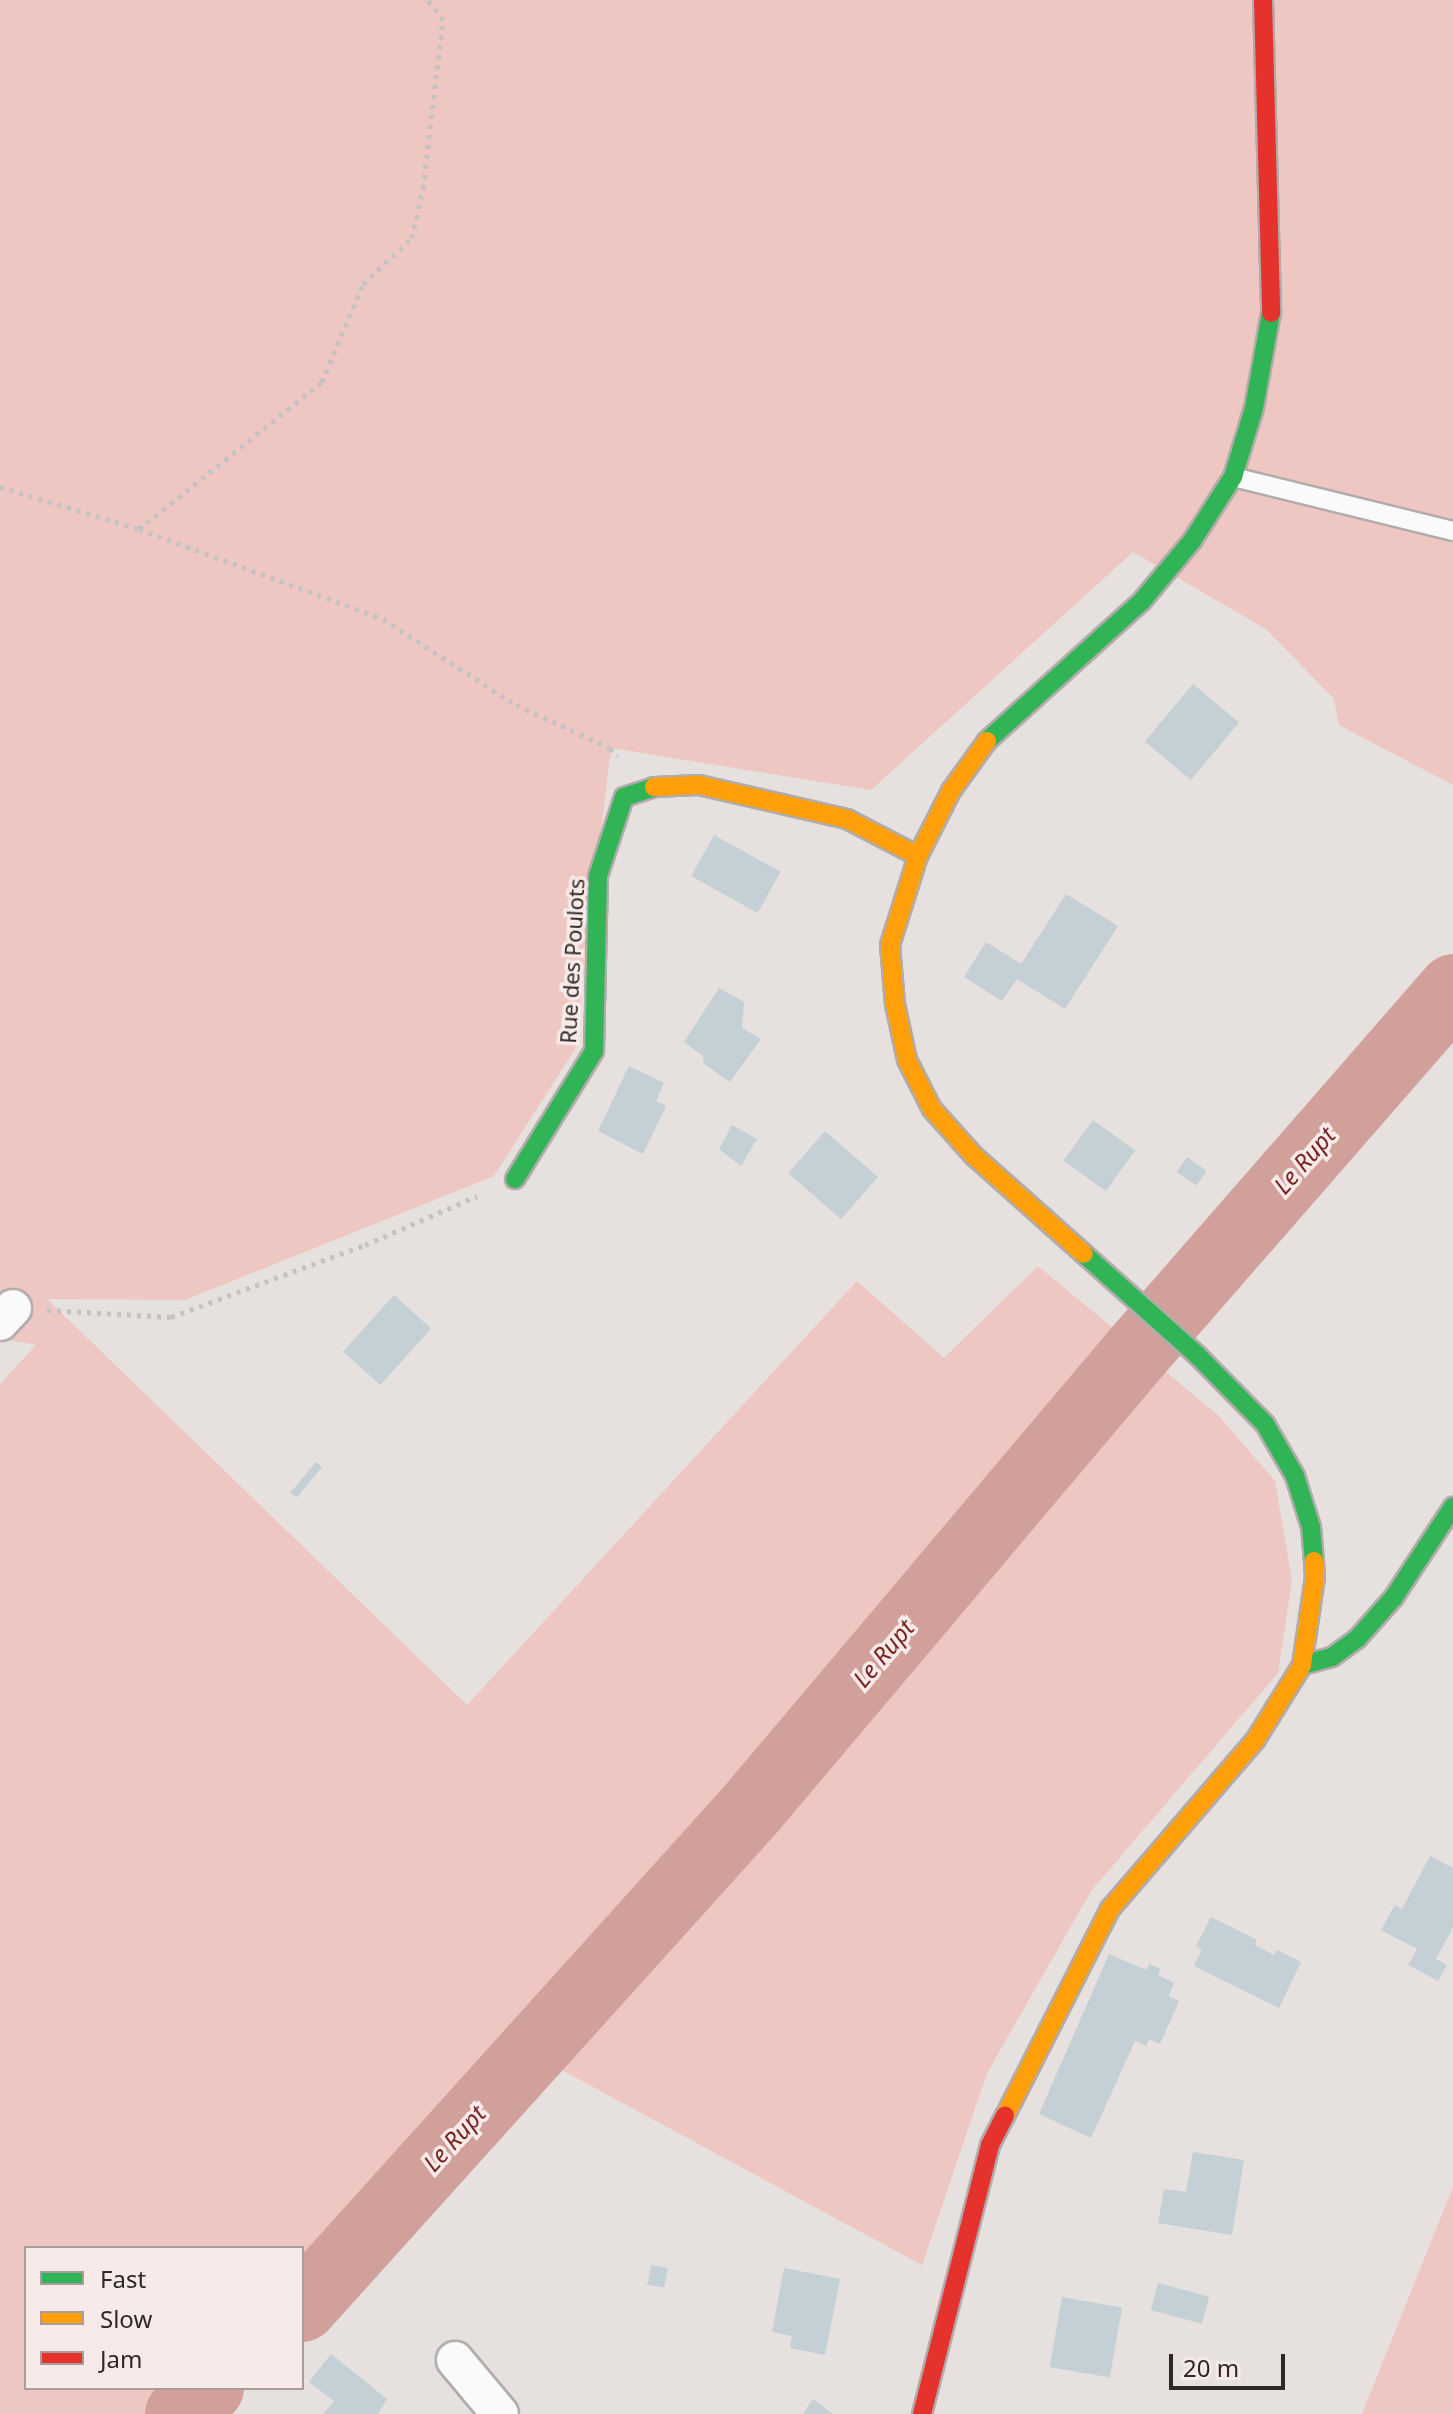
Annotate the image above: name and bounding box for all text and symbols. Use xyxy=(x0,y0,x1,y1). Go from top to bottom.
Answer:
street label: Rue des Poulots xyxy=(554,878,590,1044)
water label: Le Rupt xyxy=(1267,1121,1341,1199)
water label: Le Rupt xyxy=(847,1613,919,1693)
water label: Le Rupt xyxy=(417,2099,491,2177)
legend xyxy=(24,2246,304,2390)
text: Fast xyxy=(100,2262,146,2295)
text: Slow xyxy=(100,2302,152,2335)
scale bar xyxy=(1173,2338,1289,2388)
text: Jam xyxy=(100,2342,142,2375)
text: 20 m xyxy=(1183,2351,1239,2384)

